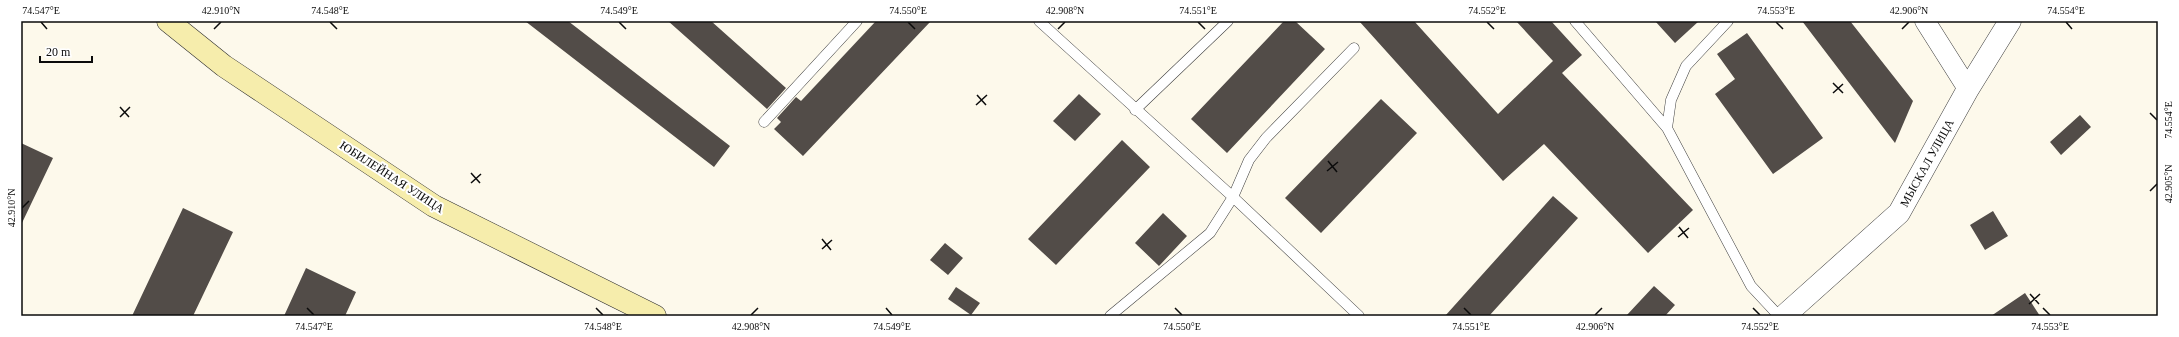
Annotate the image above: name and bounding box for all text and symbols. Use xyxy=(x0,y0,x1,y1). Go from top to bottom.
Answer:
text: 74.547°E xyxy=(22,5,60,16)
text: 42.910°N xyxy=(202,5,240,16)
text: 74.548°E xyxy=(311,5,349,16)
text: 74.549°E xyxy=(600,5,638,16)
text: 74.550°E xyxy=(889,5,927,16)
text: 42.908°N xyxy=(1046,5,1084,16)
text: 74.551°E xyxy=(1179,5,1217,16)
text: 74.552°E xyxy=(1468,5,1506,16)
text: 74.553°E xyxy=(1757,5,1795,16)
text: 42.906°N xyxy=(1890,5,1928,16)
text: 74.554°E xyxy=(2047,5,2085,16)
scale bar xyxy=(40,38,92,64)
text: 20 m xyxy=(46,45,71,59)
text: 74.554°E xyxy=(2163,101,2174,139)
street label: МЫСКАЛ УЛИЦА xyxy=(1897,116,1957,209)
street label: ЮБИЛЕЙНАЯ УЛИЦА xyxy=(337,138,447,216)
text: 42.905°N xyxy=(2163,165,2174,203)
text: 42.910°N xyxy=(6,189,17,227)
text: 74.547°E xyxy=(295,321,333,332)
text: 74.548°E xyxy=(584,321,622,332)
text: 42.908°N xyxy=(732,321,770,332)
text: 74.549°E xyxy=(873,321,911,332)
text: 74.550°E xyxy=(1163,321,1201,332)
text: 74.551°E xyxy=(1452,321,1490,332)
text: 42.906°N xyxy=(1576,321,1614,332)
text: 74.552°E xyxy=(1741,321,1779,332)
text: 74.553°E xyxy=(2031,321,2069,332)

